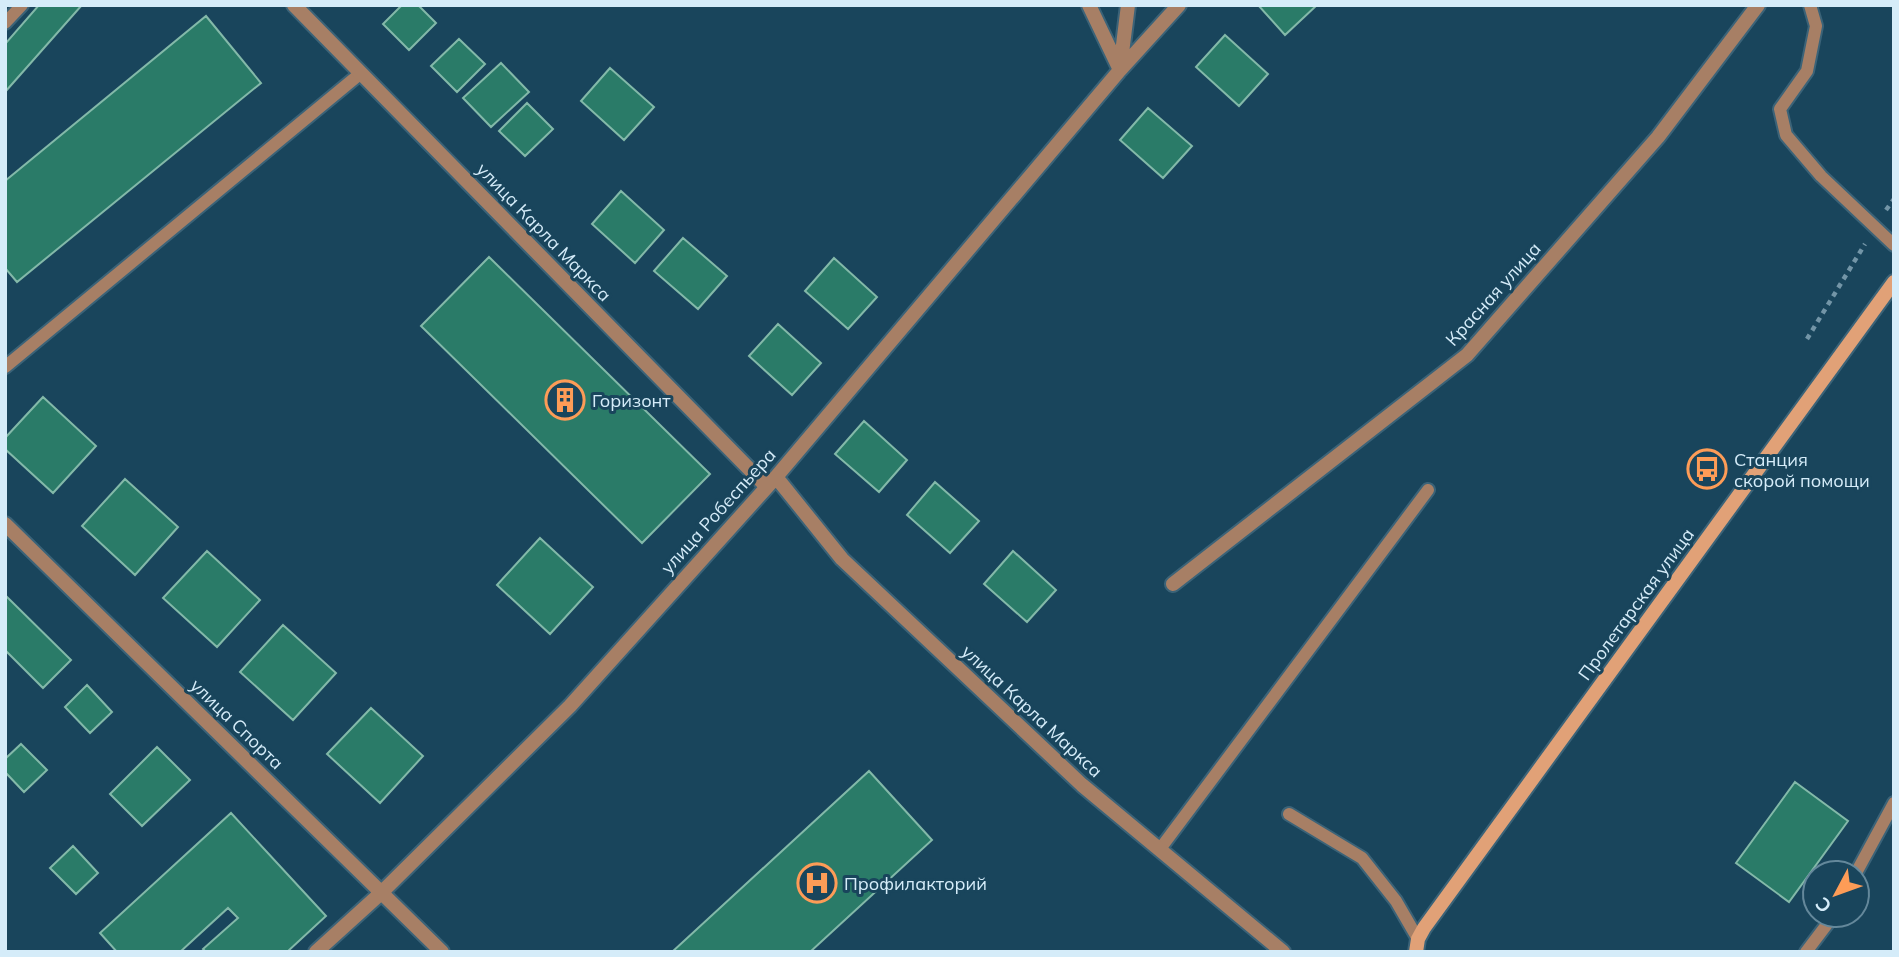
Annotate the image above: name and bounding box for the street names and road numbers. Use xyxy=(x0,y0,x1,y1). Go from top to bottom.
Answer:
street label: улица Карла Маркса xyxy=(472,158,616,306)
street label: Красная улица xyxy=(1440,237,1546,351)
street label: улица Робеспьера xyxy=(656,443,780,579)
street label: Пролетарская улица xyxy=(1573,523,1699,685)
street label: улица Карла Маркса xyxy=(957,640,1107,782)
street label: улица Спорта xyxy=(186,674,288,774)

